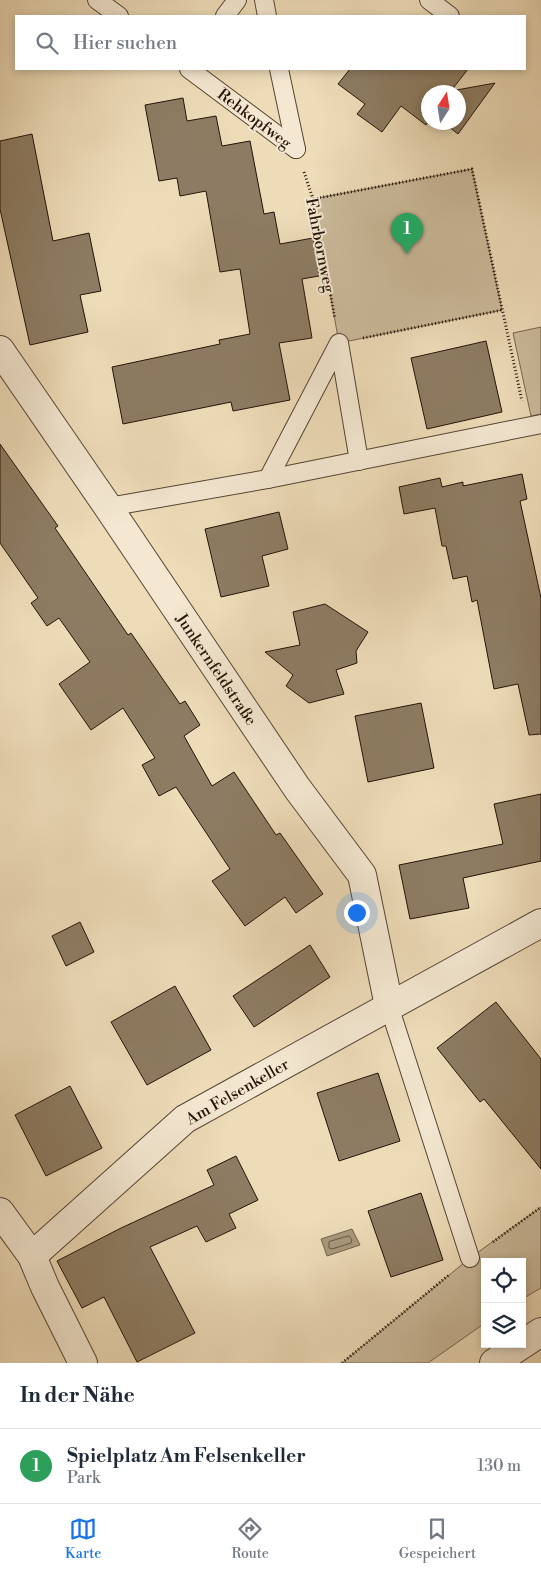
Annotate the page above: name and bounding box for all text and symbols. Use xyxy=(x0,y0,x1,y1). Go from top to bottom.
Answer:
search box xyxy=(15,15,526,70)
icon: search xyxy=(33,29,61,57)
text: Hier suchen xyxy=(73,31,177,55)
street label: Rehkopfweg xyxy=(213,84,296,154)
north arrow xyxy=(421,85,466,130)
street label: Fahrbornweg xyxy=(301,196,339,295)
pin: 1 xyxy=(391,213,423,254)
street label: Junkernfeldstraße xyxy=(171,609,261,729)
your location xyxy=(344,900,370,926)
street label: Am Felsenkeller xyxy=(181,1054,293,1130)
map controls xyxy=(481,1258,526,1348)
button: locate xyxy=(481,1258,526,1303)
button: layers xyxy=(481,1303,526,1348)
text: In der Nähe xyxy=(20,1383,135,1409)
text: Spielplatz Am Felsenkeller xyxy=(67,1444,306,1468)
text: 1 xyxy=(32,1456,40,1476)
text: 130 m xyxy=(477,1456,521,1476)
text: Park xyxy=(67,1468,100,1488)
tab: Karte xyxy=(65,1515,101,1563)
tab: Route xyxy=(231,1515,269,1563)
tab: Gespeichert xyxy=(399,1515,476,1563)

